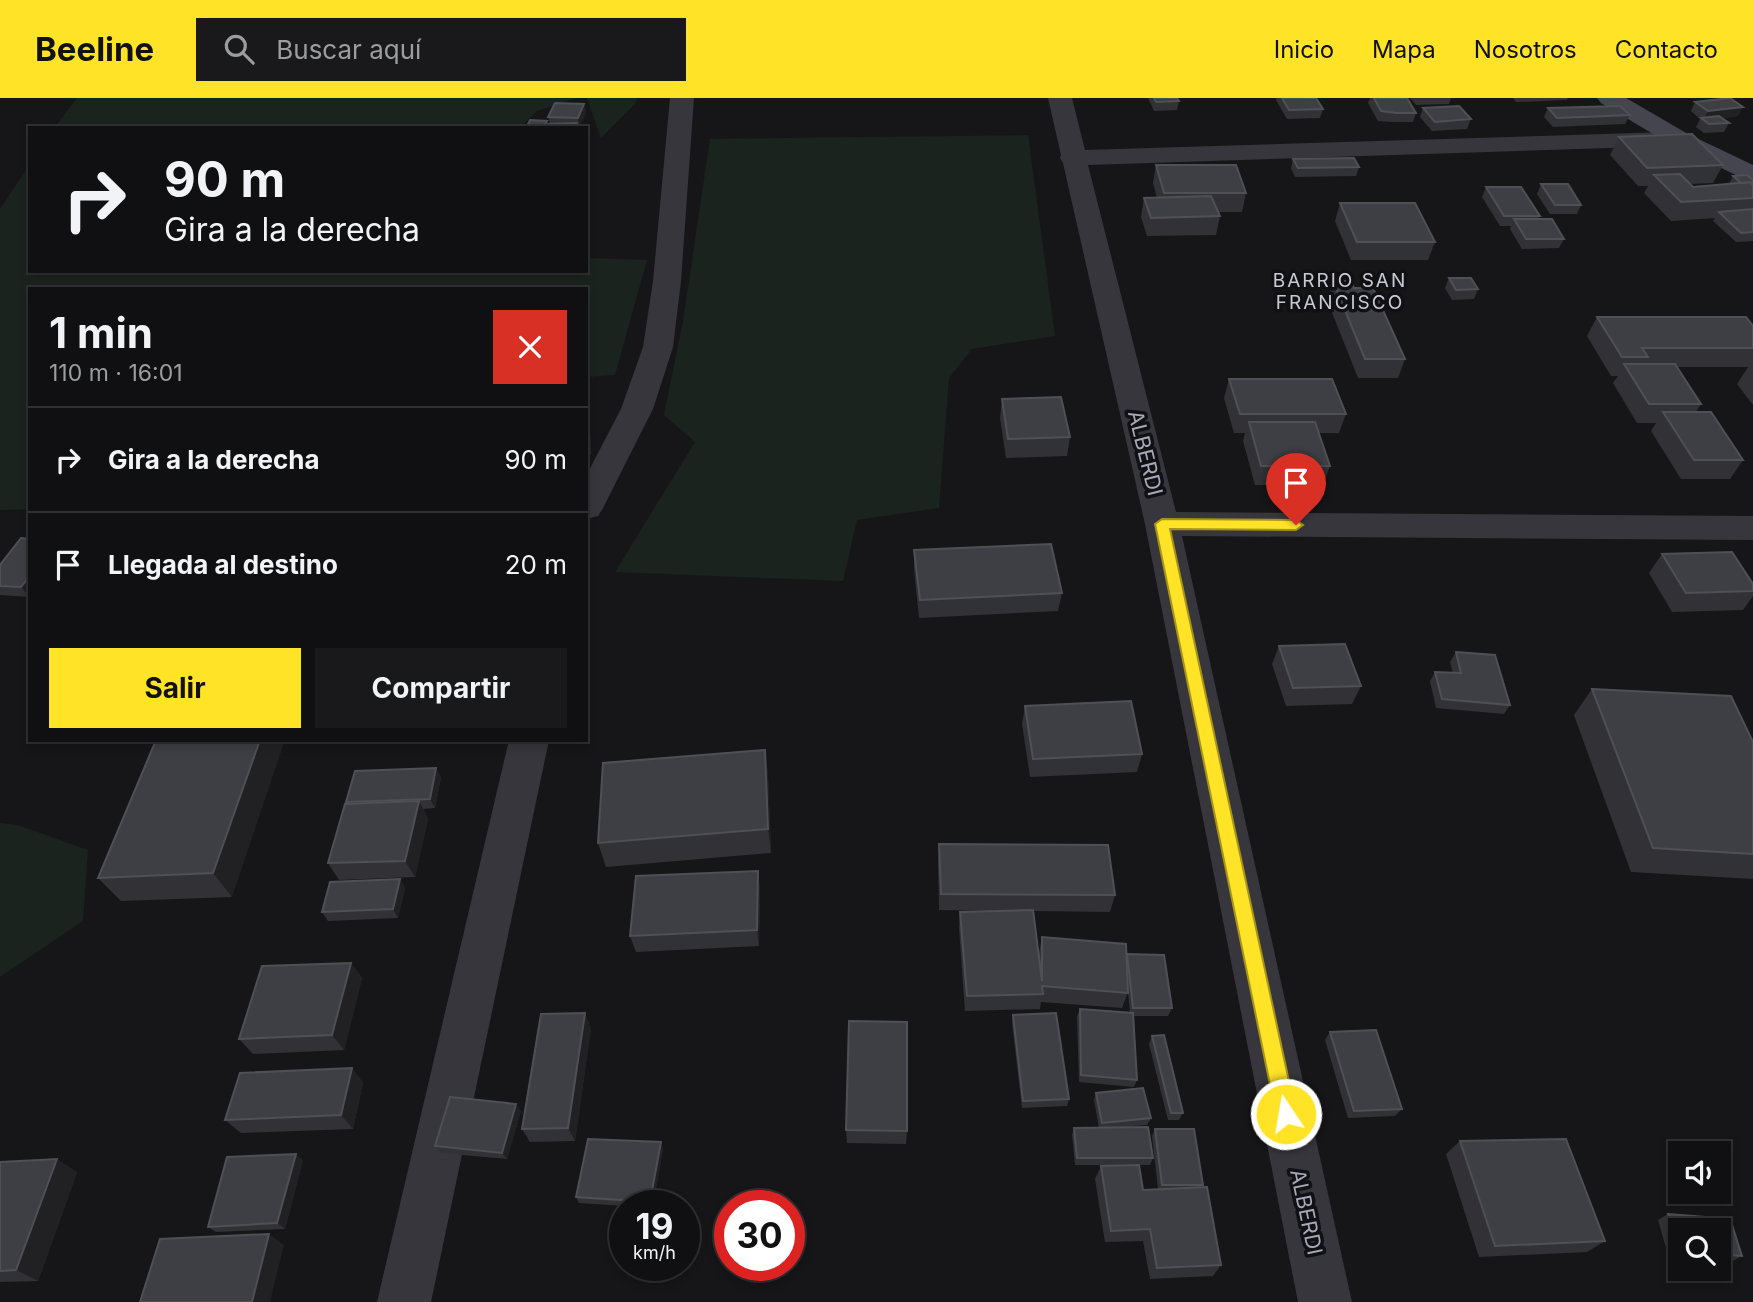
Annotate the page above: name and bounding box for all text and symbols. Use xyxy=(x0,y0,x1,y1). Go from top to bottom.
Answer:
search box xyxy=(196,18,686,81)
text: Beeline xyxy=(35,29,154,69)
icon: search xyxy=(220,30,258,68)
text: Buscar aquí xyxy=(276,34,421,65)
text: Inicio xyxy=(1274,35,1334,64)
text: Mapa xyxy=(1372,35,1436,64)
text: Nosotros xyxy=(1474,35,1577,64)
text: Contacto xyxy=(1615,35,1718,64)
text: 90 m xyxy=(164,150,285,209)
icon: right xyxy=(49,154,140,245)
text: Gira a la derecha xyxy=(164,210,420,249)
district label: BARRIO SAN FRANCISCO xyxy=(1273,269,1407,314)
text: 1 min xyxy=(49,307,153,358)
button: close xyxy=(493,310,567,384)
text: 110 m · 16:01 xyxy=(49,359,183,387)
street label: ALBERDI xyxy=(1123,408,1168,498)
icon: right xyxy=(49,441,87,479)
text: Gira a la derecha xyxy=(108,444,320,475)
text: 90 m xyxy=(504,444,567,475)
pin xyxy=(1266,453,1326,525)
icon: arrive xyxy=(1277,464,1315,502)
icon: arrive xyxy=(49,546,87,584)
text: Llegada al destino xyxy=(108,549,338,580)
text: 20 m xyxy=(505,549,567,580)
button: Salir xyxy=(49,648,301,728)
button: Compartir xyxy=(315,648,567,728)
position arrow xyxy=(1249,1077,1323,1151)
map controls xyxy=(1668,1141,1731,1281)
button: sound xyxy=(1668,1141,1731,1204)
street label: ALBERDI xyxy=(1285,1167,1328,1257)
speed limit sign: 30 xyxy=(714,1190,805,1281)
text: 19 xyxy=(636,1205,673,1247)
button: search xyxy=(1668,1218,1731,1281)
text: km/h xyxy=(633,1242,676,1263)

